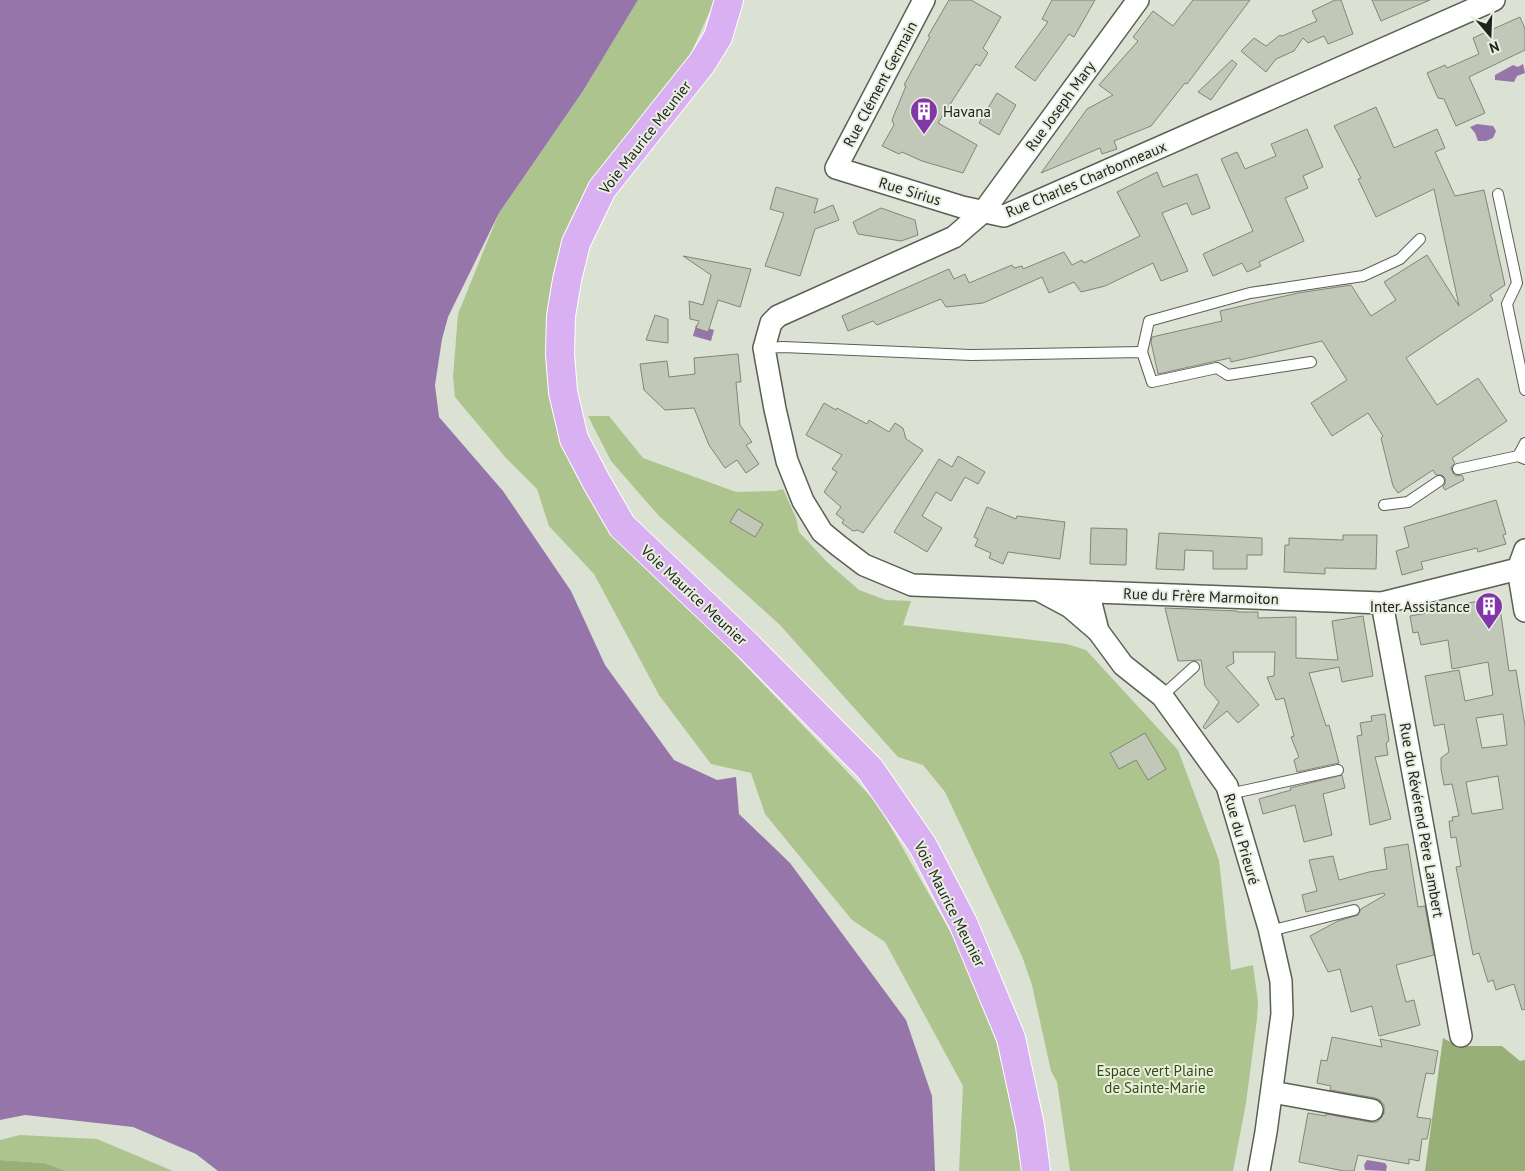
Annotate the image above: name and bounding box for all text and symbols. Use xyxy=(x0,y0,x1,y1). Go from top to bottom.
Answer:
north arrow xyxy=(1465,10,1515,60)
street label: Rue Clément Germain xyxy=(839,18,921,150)
text: N xyxy=(1487,37,1502,57)
street label: Rue Joseph Mary xyxy=(1021,57,1099,155)
street label: Voie Maurice Meunier xyxy=(594,77,695,198)
building icon: Havana xyxy=(909,96,939,135)
place label: Havana xyxy=(943,102,991,121)
street label: Rue Charles Charbonneaux xyxy=(1003,136,1170,222)
street label: Rue Sirius xyxy=(877,173,943,209)
street label: Voie Maurice Meunier xyxy=(636,540,751,649)
street label: Rue du Frère Marmoiton xyxy=(1123,584,1279,608)
building icon: Inter Assistance xyxy=(1474,591,1504,630)
place label: Inter Assistance xyxy=(1370,597,1470,616)
street label: Rue du Révérend Père Lambert xyxy=(1396,721,1448,919)
street label: Rue du Prieuré xyxy=(1220,791,1264,887)
street label: Voie Maurice Meunier xyxy=(910,837,990,970)
park label: Espace vert Plaine de Sainte-Marie xyxy=(1096,1061,1214,1097)

